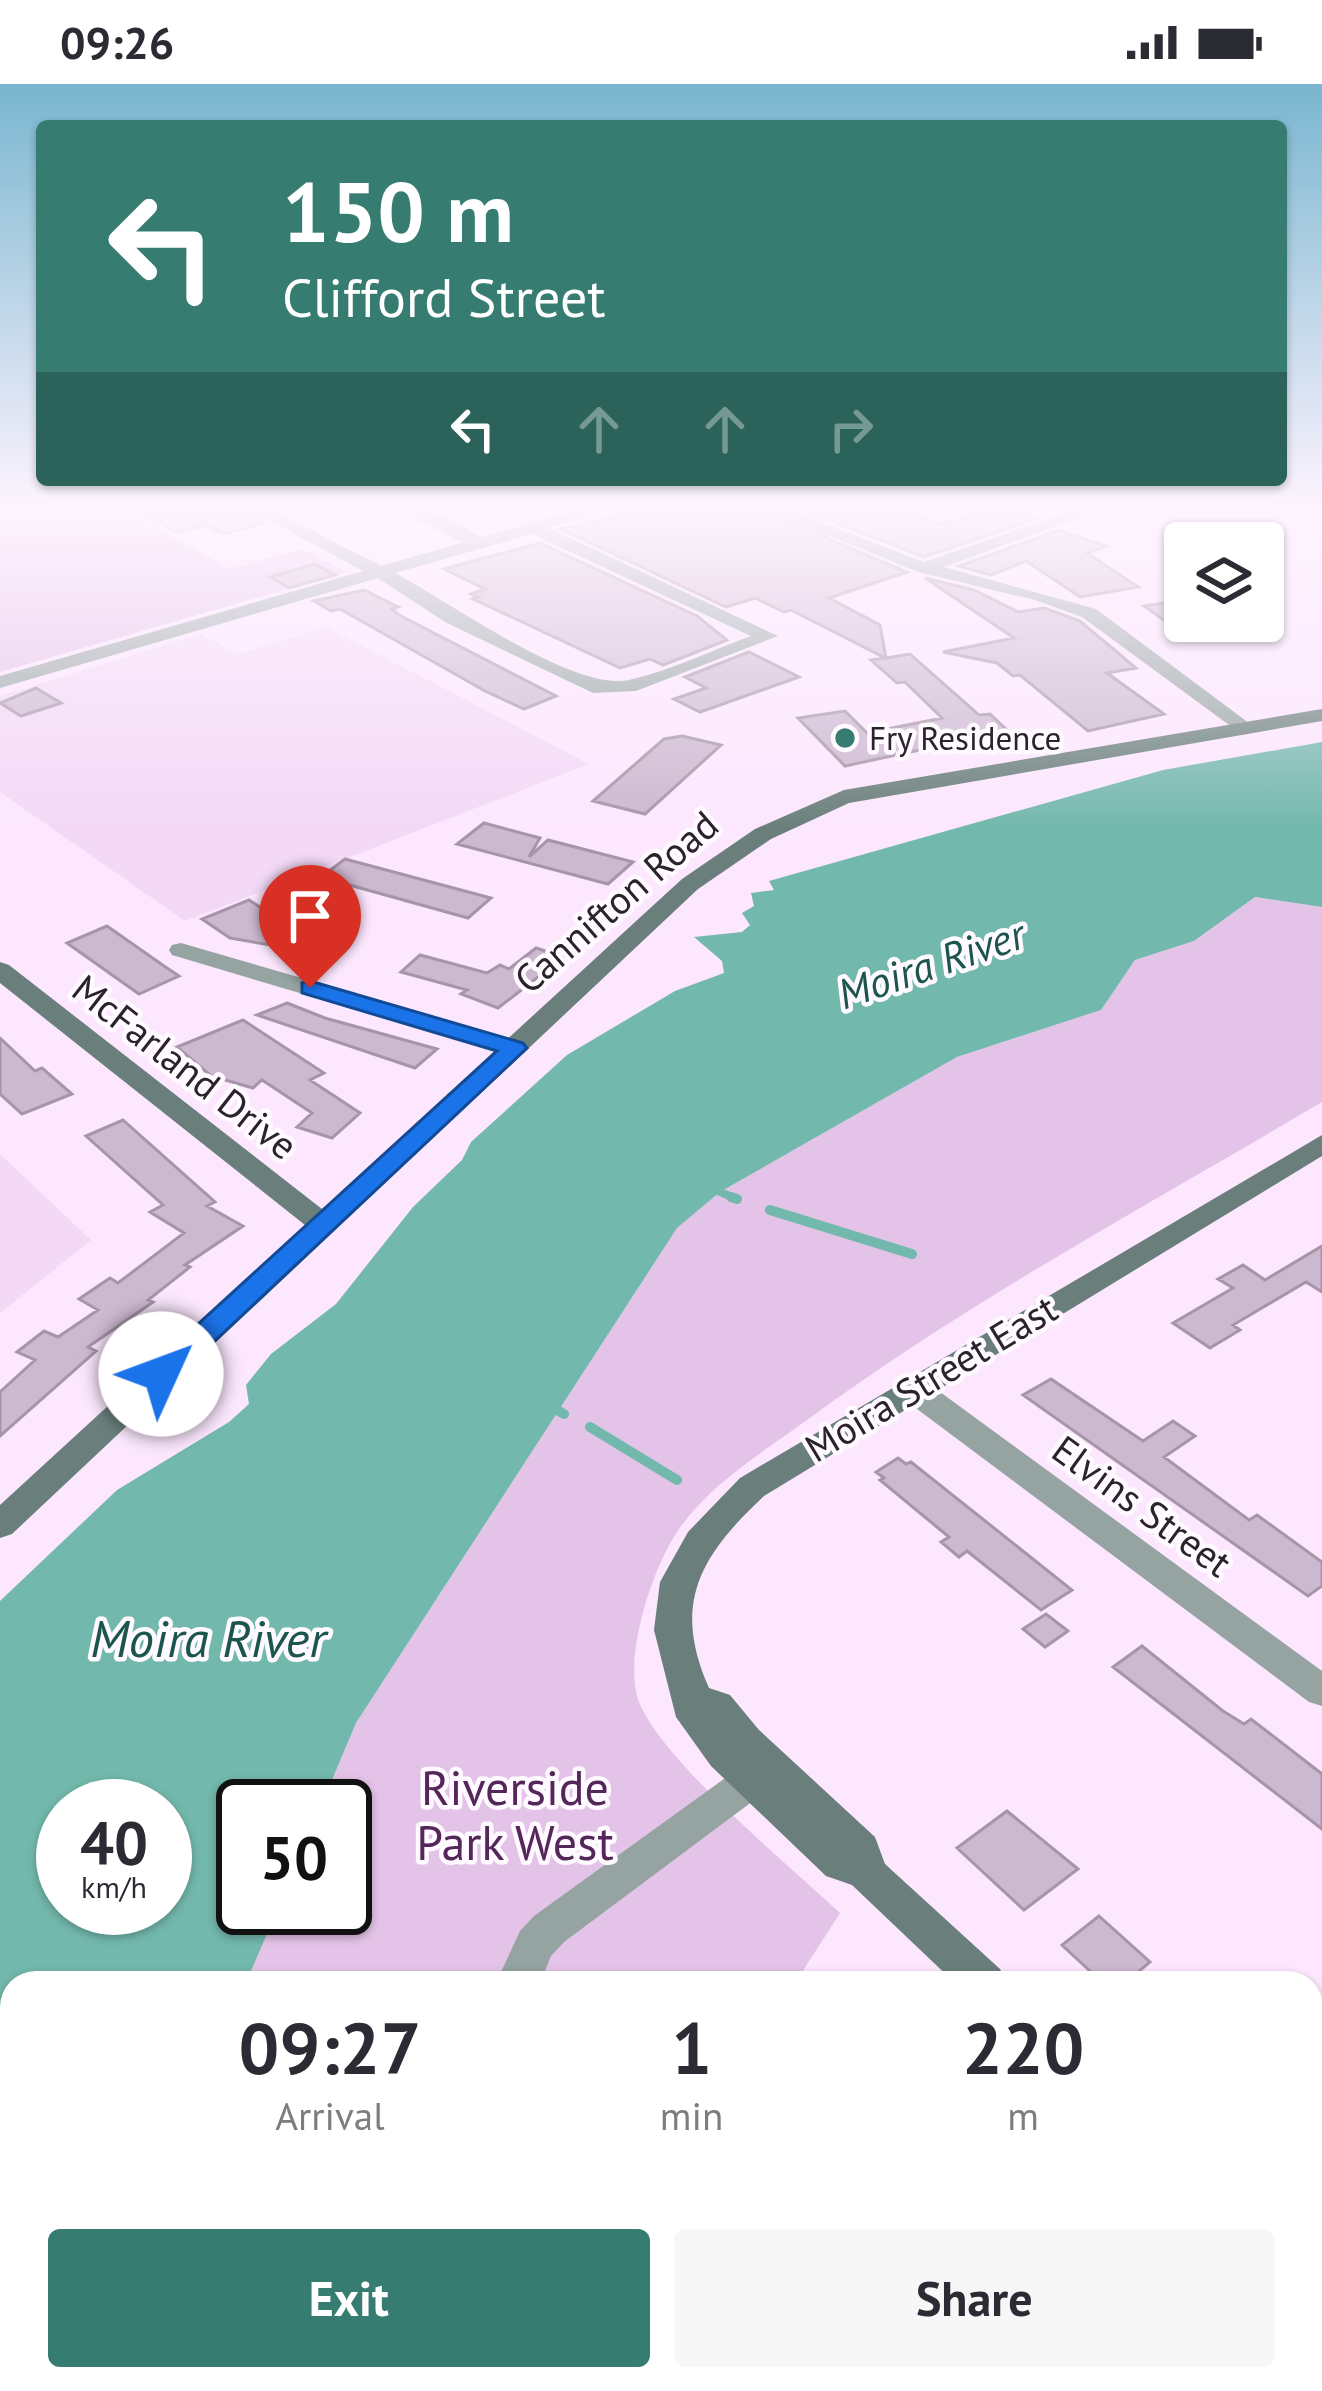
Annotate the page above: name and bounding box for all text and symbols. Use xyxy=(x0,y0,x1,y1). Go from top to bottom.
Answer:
text: 09:26 xyxy=(60,13,174,71)
text: 150 m xyxy=(282,156,514,265)
icon: left xyxy=(84,168,240,324)
text: Clifford Street xyxy=(282,262,606,332)
icon: left xyxy=(440,396,506,462)
icon: ahead xyxy=(566,396,632,462)
icon: ahead xyxy=(692,396,758,462)
icon: right xyxy=(818,396,884,462)
map controls xyxy=(1164,522,1284,642)
button: layers xyxy=(1164,522,1284,642)
place label: Fry Residence xyxy=(869,716,1061,759)
marker: Fry Residence xyxy=(832,725,858,751)
street label: Cannifton Road xyxy=(503,799,728,1004)
pin xyxy=(259,865,361,988)
icon: arrive xyxy=(277,883,343,949)
water label: Moira River xyxy=(830,905,1035,1021)
street label: McFarland Drive xyxy=(62,963,308,1170)
street label: Moira Street East xyxy=(795,1282,1066,1473)
position arrow xyxy=(98,1311,224,1437)
street label: Elvins Street xyxy=(1043,1423,1242,1588)
water label: Moira River xyxy=(90,1605,329,1671)
park label: Riverside Park West xyxy=(416,1756,614,1873)
speed limit sign: 50 xyxy=(216,1779,372,1935)
text: 40 xyxy=(80,1803,148,1881)
text: km/h xyxy=(81,1867,147,1906)
text: 09:27 xyxy=(239,2001,421,2094)
text: 1 xyxy=(671,2001,712,2094)
text: 220 xyxy=(962,2001,1084,2094)
text: Arrival xyxy=(275,2090,385,2141)
text: min xyxy=(660,2090,723,2141)
text: m xyxy=(1007,2090,1039,2141)
button: Exit xyxy=(48,2229,650,2367)
button: Share xyxy=(674,2229,1275,2367)

